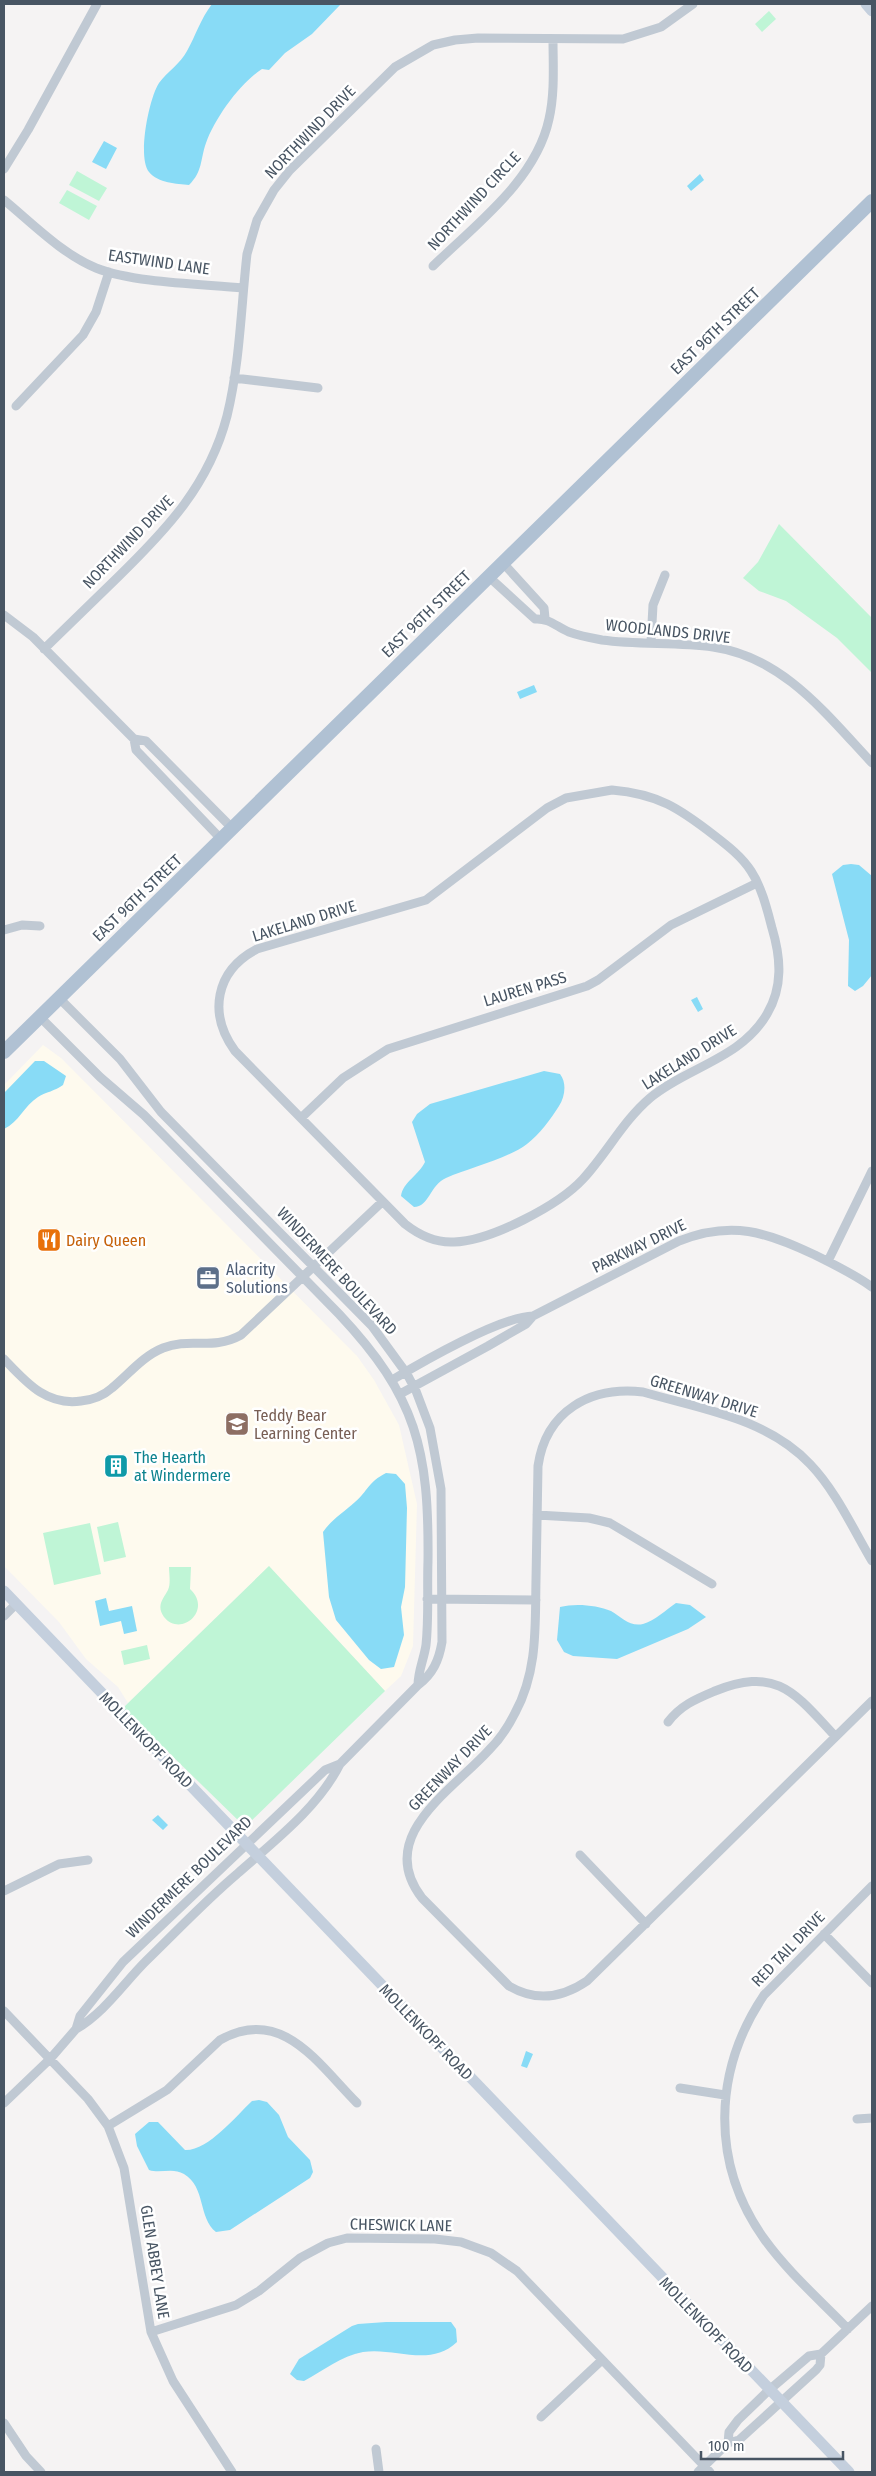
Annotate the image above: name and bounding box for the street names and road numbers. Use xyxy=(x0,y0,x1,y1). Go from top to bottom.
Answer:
street label: NORTHWIND DRIVE xyxy=(261,81,359,183)
street label: NORTHWIND CIRCLE xyxy=(423,148,525,254)
street label: EASTWIND LANE xyxy=(107,245,211,279)
street label: EAST 96TH STREET xyxy=(666,283,764,378)
street label: NORTHWIND DRIVE xyxy=(79,491,177,593)
street label: EAST 96TH STREET xyxy=(377,566,475,661)
street label: WOODLANDS DRIVE xyxy=(605,615,731,647)
street label: EAST 96TH STREET xyxy=(88,850,186,945)
street label: LAKELAND DRIVE xyxy=(250,896,358,946)
street label: LAUREN PASS xyxy=(481,967,569,1011)
street label: LAKELAND DRIVE xyxy=(638,1020,740,1094)
street label: WINDERMERE BOULEVARD xyxy=(273,1203,401,1339)
street label: PARKWAY DRIVE xyxy=(589,1215,689,1277)
street label: GREENWAY DRIVE xyxy=(648,1371,760,1421)
street label: MOLLENKOPF ROAD xyxy=(95,1688,197,1792)
street label: GREENWAY DRIVE xyxy=(404,1721,496,1815)
street label: WINDERMERE BOULEVARD xyxy=(122,1812,256,1942)
street label: RED TAIL DRIVE xyxy=(747,1907,829,1991)
street label: MOLLENKOPF ROAD xyxy=(375,1980,477,2084)
street label: GLEN ABBEY LANE xyxy=(137,2204,173,2320)
street label: CHESWICK LANE xyxy=(350,2215,452,2235)
street label: MOLLENKOPF ROAD xyxy=(655,2273,757,2377)

